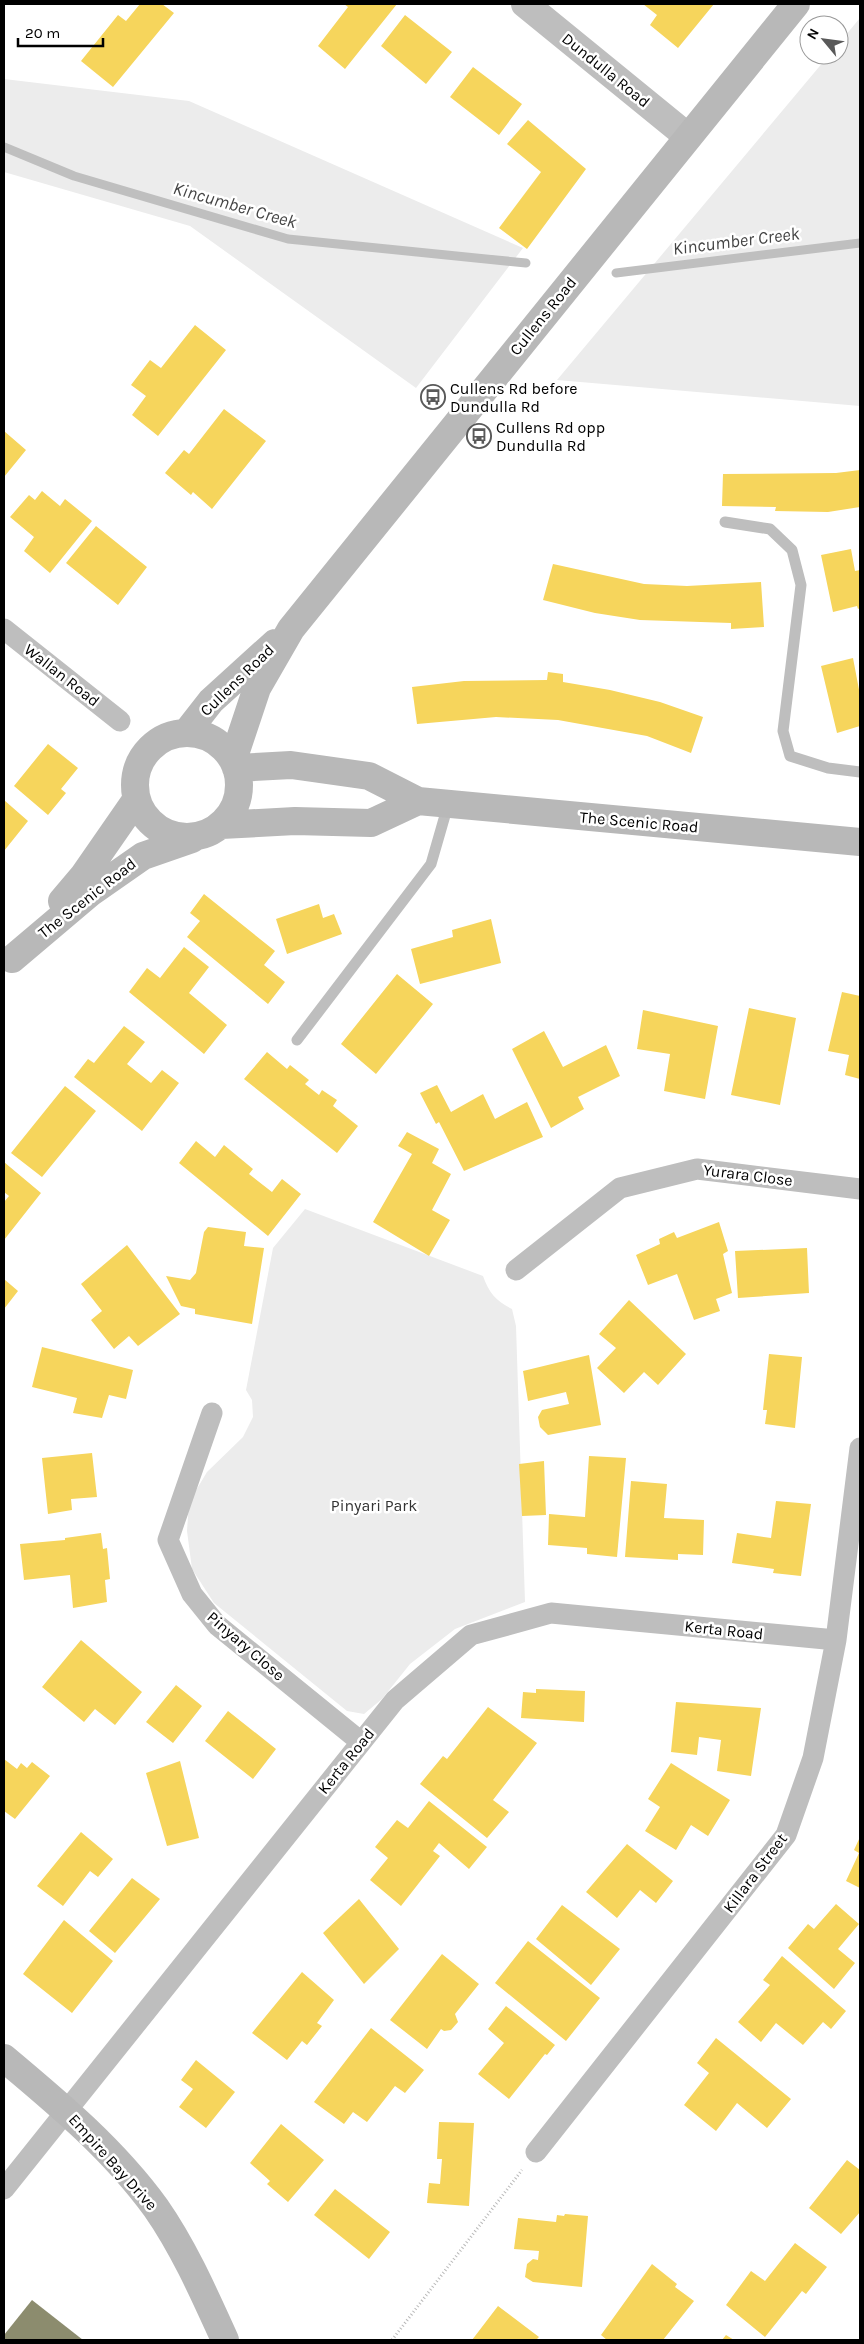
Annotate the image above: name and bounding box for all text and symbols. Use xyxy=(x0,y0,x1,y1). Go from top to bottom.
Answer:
scale bar xyxy=(18,15,102,47)
north arrow xyxy=(799,15,849,65)
text: 20 m xyxy=(25,24,60,42)
text: N xyxy=(803,25,823,42)
street label: Dundulla Road xyxy=(558,29,654,111)
water label: Kincumber Creek xyxy=(171,177,300,233)
water label: Kincumber Creek xyxy=(671,222,801,260)
street label: Cullens Road xyxy=(506,273,580,359)
place label: Cullens Rd before Dundulla Rd xyxy=(450,379,578,416)
bus stop icon: Cullens Rd before Dundulla Rd xyxy=(420,384,446,410)
place label: Cullens Rd opp Dundulla Rd xyxy=(496,418,605,455)
bus stop icon: Cullens Rd opp Dundulla Rd xyxy=(466,423,492,449)
street label: Wallan Road xyxy=(20,640,104,710)
street label: Cullens Road xyxy=(196,640,278,720)
street label: The Scenic Road xyxy=(579,807,699,837)
street label: The Scenic Road xyxy=(34,854,140,942)
street label: Yurara Close xyxy=(702,1160,794,1190)
park label: Pinyari Park xyxy=(331,1496,417,1515)
street label: Pinyary Close xyxy=(203,1607,289,1685)
street label: Kerta Road xyxy=(684,1616,764,1644)
street label: Kerta Road xyxy=(314,1724,378,1798)
street label: Killara Street xyxy=(719,1830,791,1916)
street label: Empire Bay Drive xyxy=(65,2110,161,2214)

